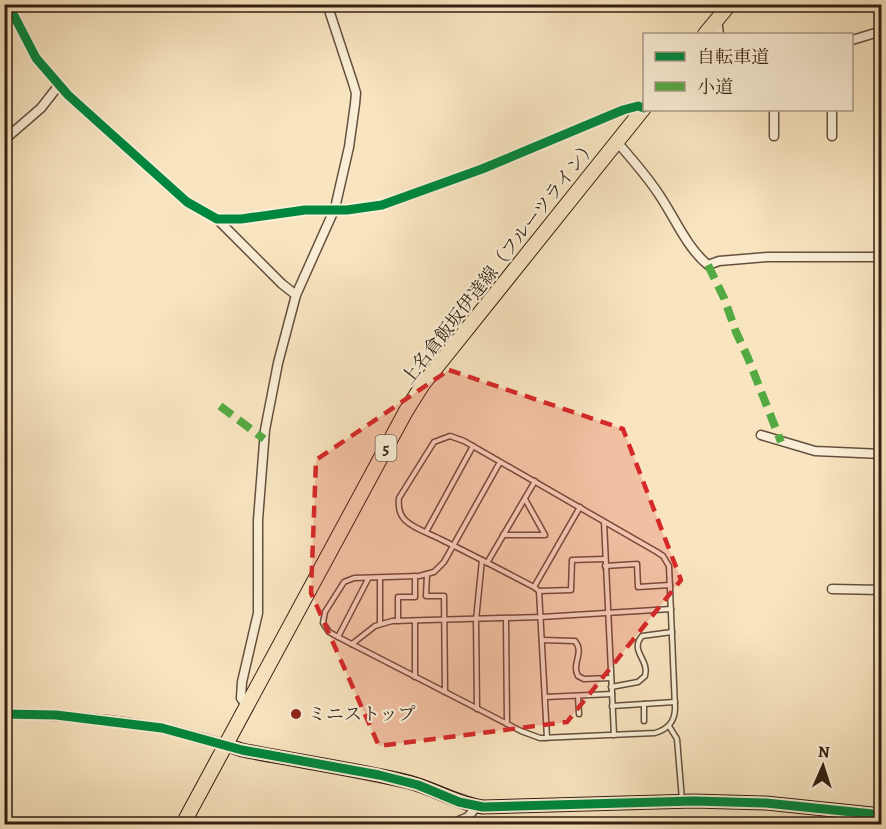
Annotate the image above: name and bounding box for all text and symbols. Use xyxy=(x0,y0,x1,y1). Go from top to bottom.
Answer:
legend xyxy=(643,33,853,111)
text: 自転車道 xyxy=(697,45,769,69)
text: 小道 xyxy=(697,75,733,99)
street label: 上名倉飯坂伊達線（フルーツライン） xyxy=(396,135,602,389)
road number: 5 xyxy=(376,435,396,461)
place label: ミニストップ xyxy=(308,702,415,726)
marker: ミニストップ xyxy=(289,707,303,721)
north arrow xyxy=(793,736,853,796)
text: N xyxy=(817,741,830,763)

